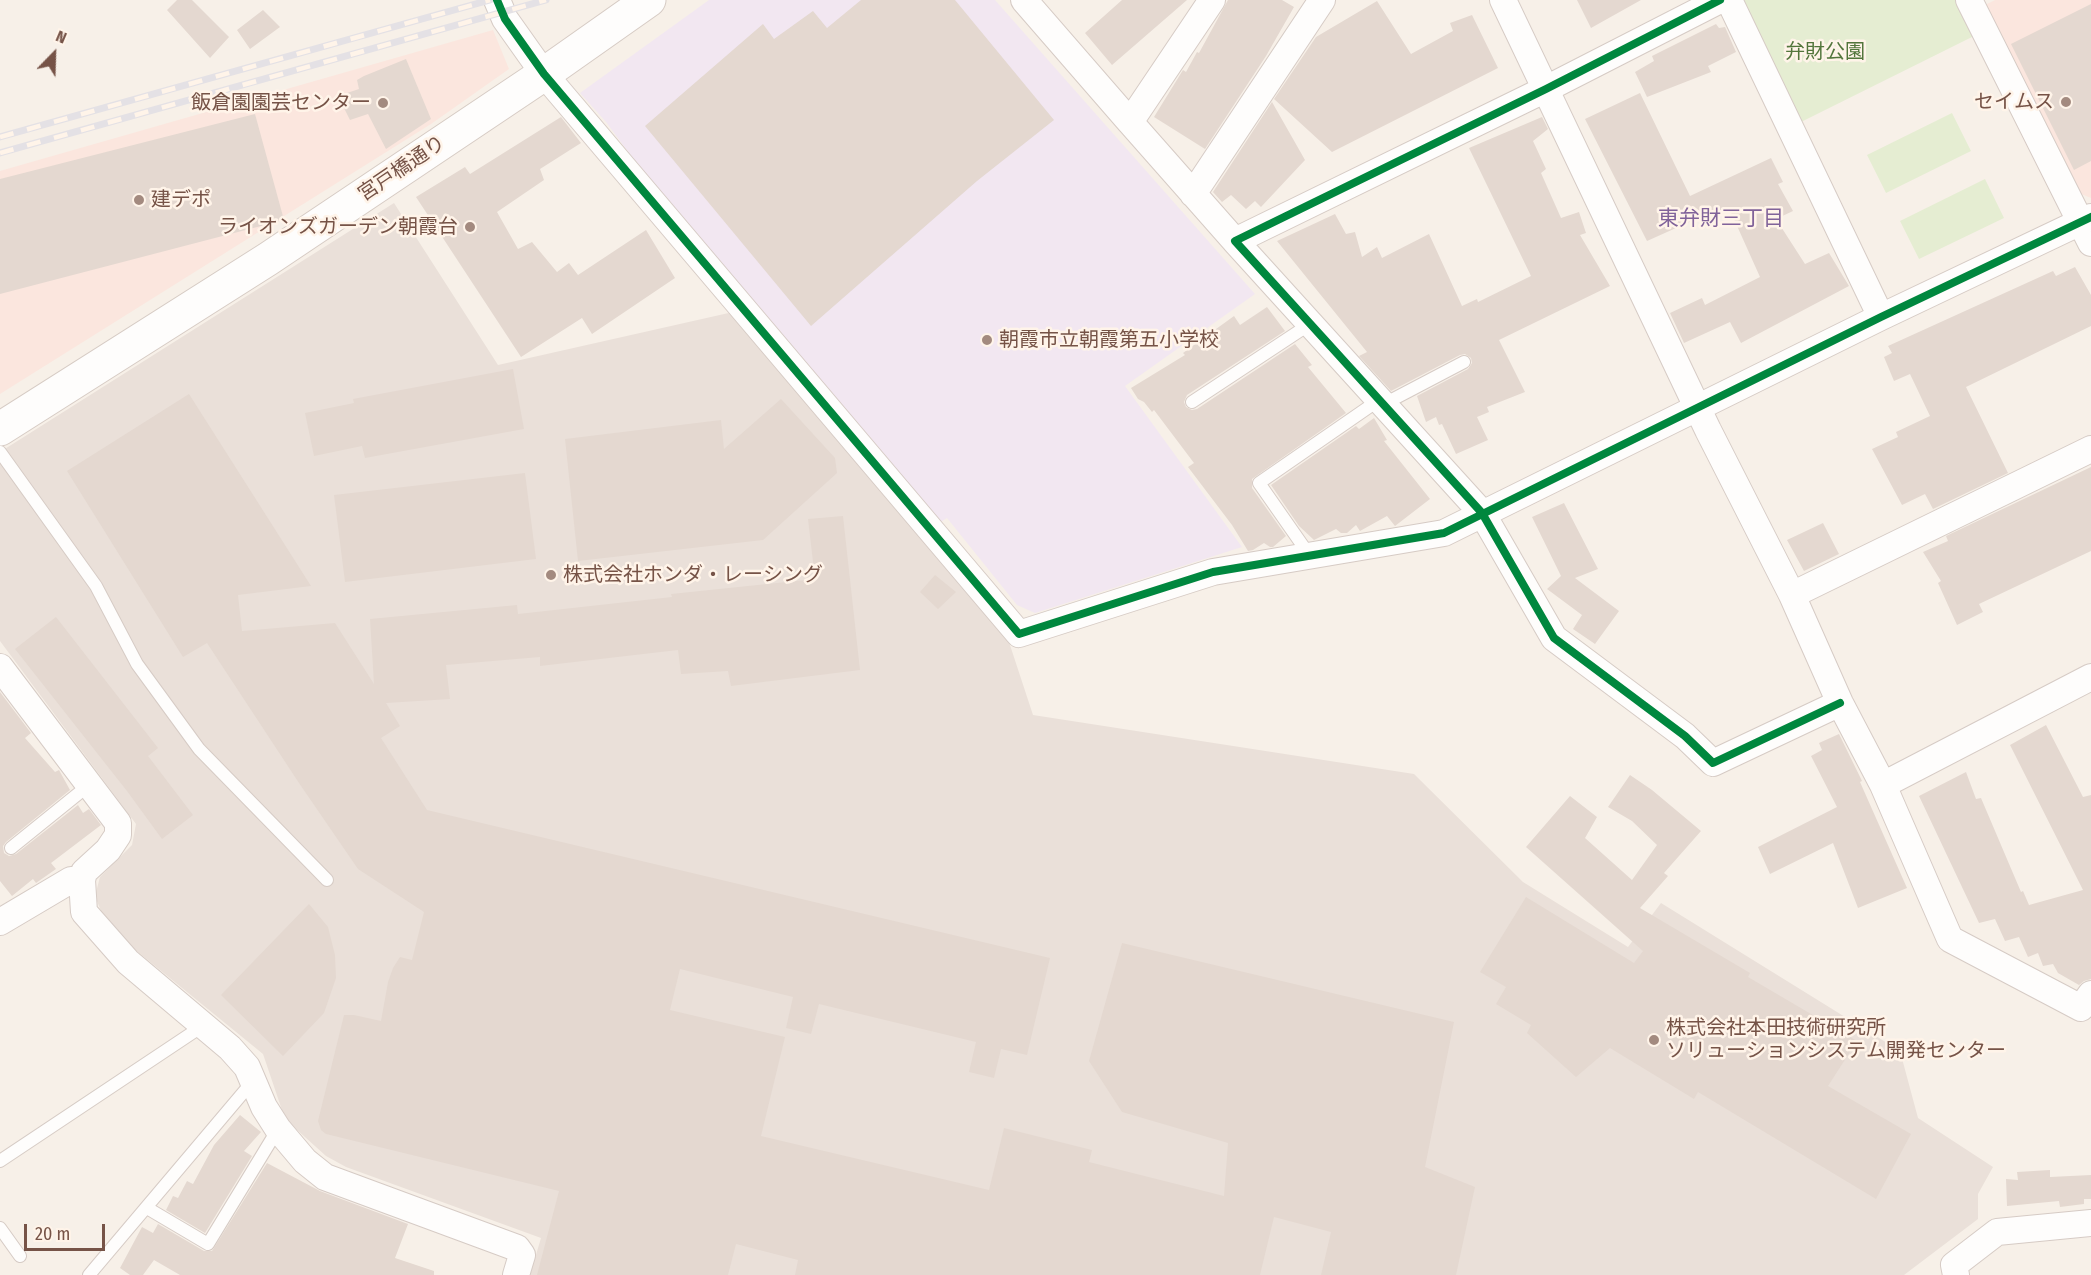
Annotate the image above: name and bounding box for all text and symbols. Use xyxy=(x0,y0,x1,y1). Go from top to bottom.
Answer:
north arrow xyxy=(24,24,84,84)
text: N xyxy=(53,26,69,48)
park label: 弁財公園 xyxy=(1785,40,1865,64)
place label: セイムス xyxy=(1974,90,2054,114)
place label: 飯倉園園芸センター xyxy=(191,91,371,115)
marker: セイムス xyxy=(2059,95,2073,109)
marker: 飯倉園園芸センター xyxy=(376,96,390,110)
street label: 宮戸橋通り xyxy=(354,131,450,207)
place label: 建デポ xyxy=(151,188,211,212)
marker: 建デポ xyxy=(132,193,146,207)
district label: 東弁財三丁目 xyxy=(1658,206,1784,232)
place label: ライオンズガーデン朝霞台 xyxy=(218,215,458,239)
marker: ライオンズガーデン朝霞台 xyxy=(463,220,477,234)
place label: 朝霞市立朝霞第五小学校 xyxy=(999,328,1219,352)
marker: 朝霞市立朝霞第五小学校 xyxy=(980,333,994,347)
place label: 株式会社ホンダ・レーシング xyxy=(563,563,823,587)
marker: 株式会社ホンダ・レーシング xyxy=(544,568,558,582)
place label: 株式会社本田技術研究所 ソリューションシステム開発センター xyxy=(1666,1016,2006,1063)
marker: 株式会社本田技術研究所 ソリューションシステム開発センター xyxy=(1647,1033,1661,1047)
scale bar xyxy=(27,1212,108,1250)
text: 20 m xyxy=(35,1223,70,1245)

